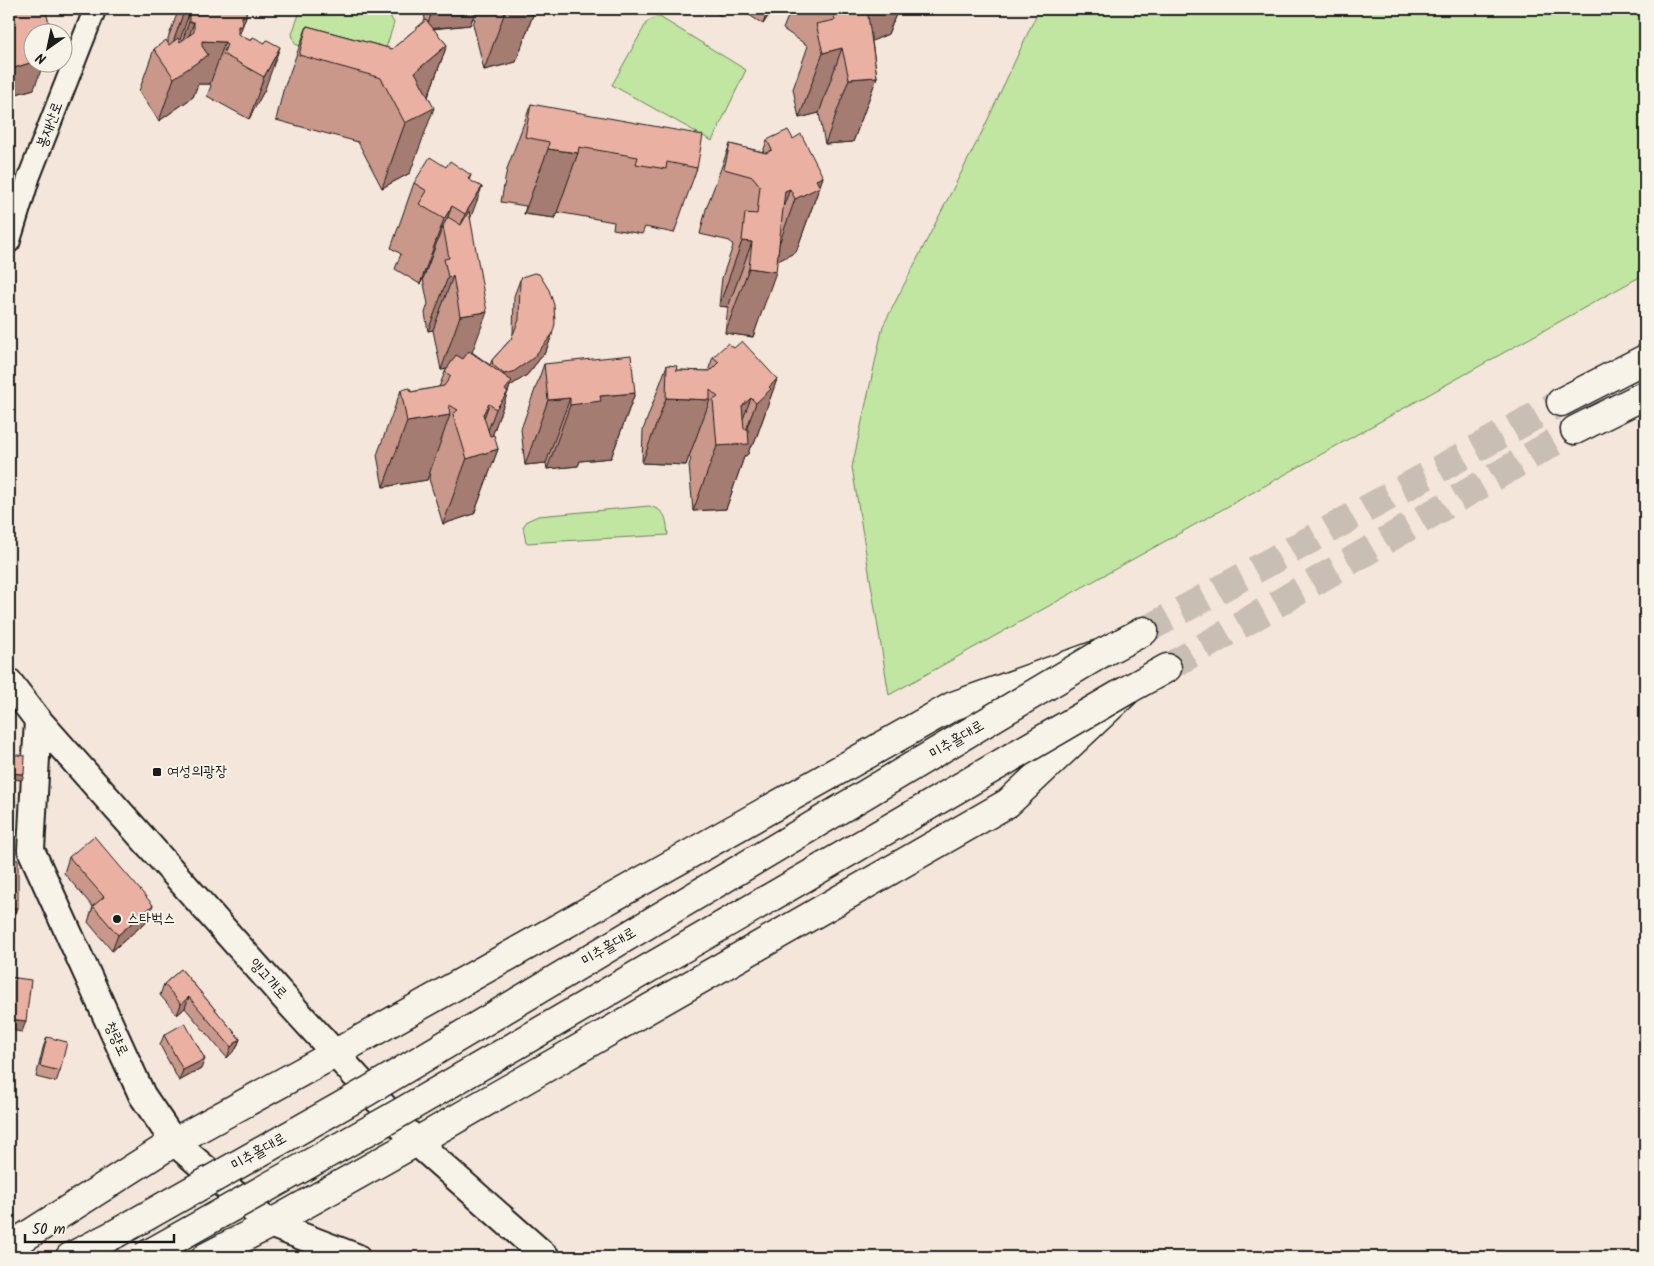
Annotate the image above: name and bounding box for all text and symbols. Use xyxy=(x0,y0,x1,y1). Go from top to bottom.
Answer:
north arrow xyxy=(22,22,72,72)
text: N xyxy=(32,46,51,70)
street label: 봉재산로 xyxy=(30,98,70,152)
street label: 미추홀대로 xyxy=(925,714,989,766)
place label: 여성의광장 xyxy=(167,760,227,784)
marker: 여성의광장 xyxy=(151,766,163,778)
place label: 스타벅스 xyxy=(127,907,175,931)
marker: 스타벅스 xyxy=(111,913,123,925)
street label: 미추홀대로 xyxy=(577,921,641,973)
street label: 앵고개로 xyxy=(243,953,293,1005)
street label: 청량로 xyxy=(97,1018,135,1060)
street label: 미추홀대로 xyxy=(227,1127,291,1177)
scale bar xyxy=(25,1211,174,1243)
text: 50 m xyxy=(32,1218,66,1242)

